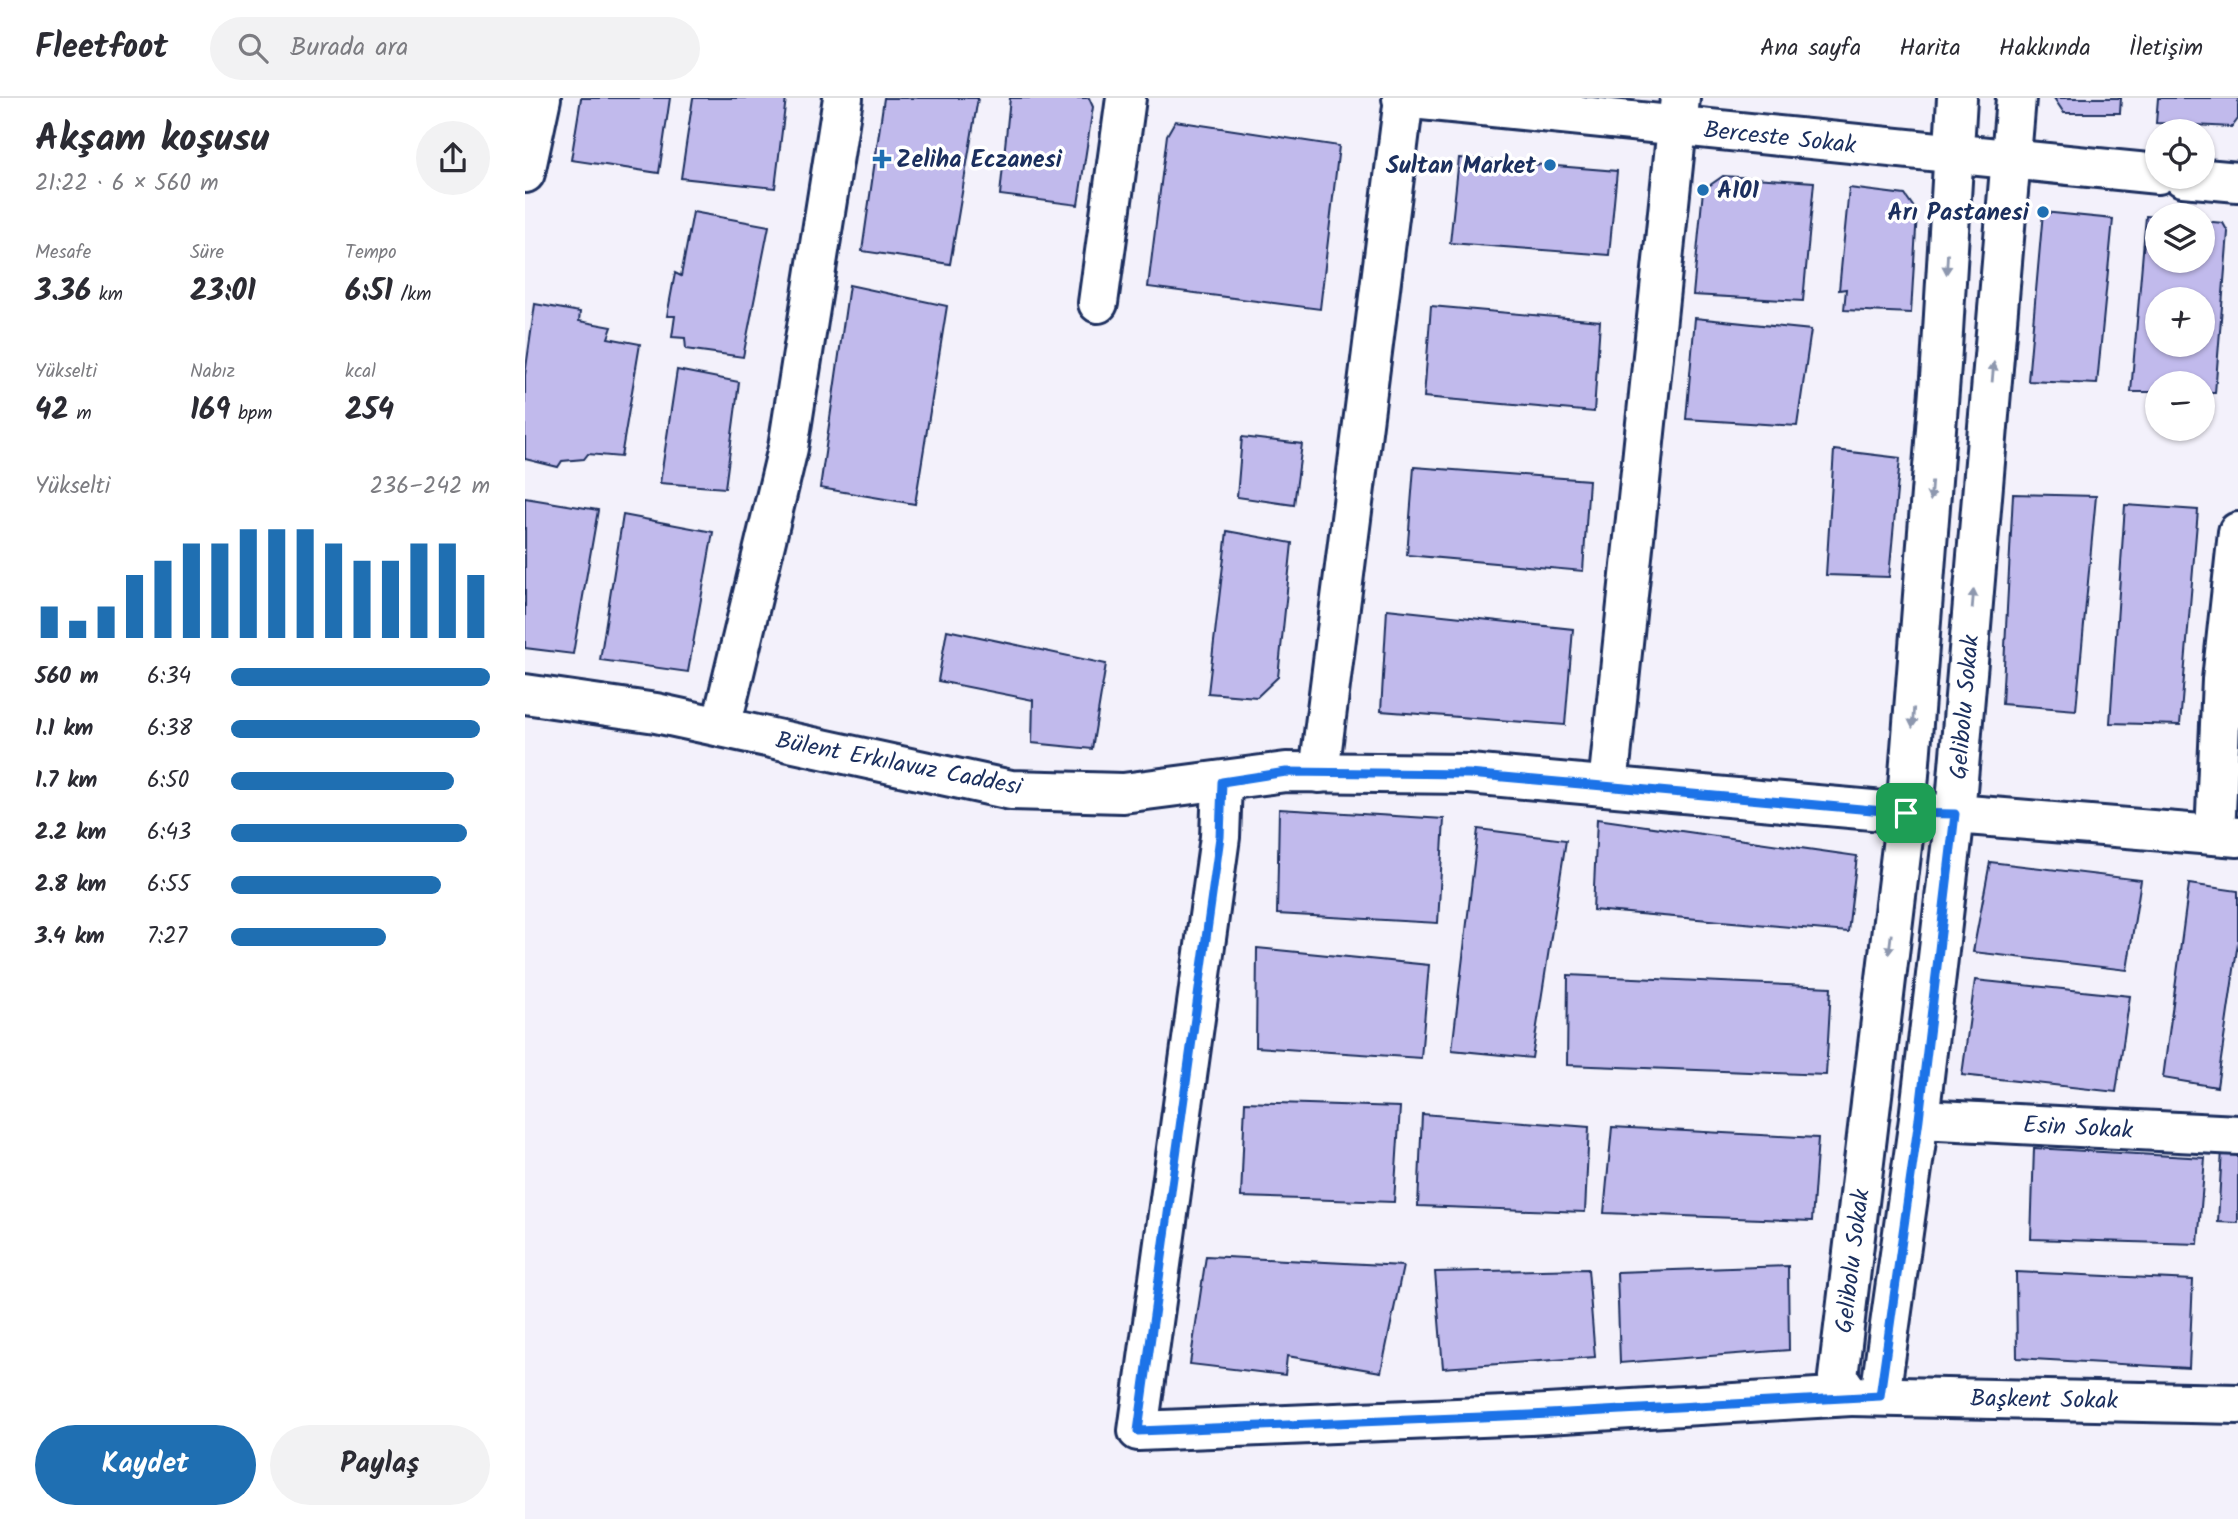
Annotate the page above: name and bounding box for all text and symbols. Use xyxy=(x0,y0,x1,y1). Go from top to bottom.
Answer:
search box xyxy=(210,17,700,80)
text: Fleetfoot xyxy=(35,22,168,75)
text: Burada ara xyxy=(290,27,409,69)
icon: search xyxy=(234,29,272,67)
text: Ana sayfa xyxy=(1760,29,1861,68)
text: Harita xyxy=(1899,29,1961,68)
text: Hakkında xyxy=(1999,29,2091,68)
text: İletişim xyxy=(2129,29,2203,68)
text: Akşam koşusu xyxy=(35,110,269,170)
street label: Berceste Sokak xyxy=(1702,111,1859,166)
map controls xyxy=(2145,119,2215,441)
button: locate xyxy=(2145,119,2215,189)
button: share xyxy=(416,121,490,195)
place label: Zeliha Eczanesi xyxy=(896,141,1063,180)
place label: Sultan Market xyxy=(1386,147,1537,186)
marker: Zeliha Eczanesi xyxy=(874,151,890,167)
marker: Sultan Market xyxy=(1542,157,1558,173)
text: 21:22 · 6 × 560 m xyxy=(35,166,219,202)
place label: A101 xyxy=(1717,172,1760,211)
marker: A101 xyxy=(1695,182,1711,198)
place label: Arı Pastanesi xyxy=(1888,194,2030,233)
button: layers xyxy=(2145,203,2215,273)
marker: Arı Pastanesi xyxy=(2035,204,2051,220)
text: Mesafe xyxy=(35,238,91,268)
text: Süre xyxy=(190,238,224,268)
text: Tempo xyxy=(345,238,397,268)
one-way arrow xyxy=(1942,253,1953,275)
text: 3.36 xyxy=(35,268,91,316)
text: 23:01 xyxy=(190,268,256,316)
text: 6:51 xyxy=(345,268,393,316)
text: km xyxy=(91,280,123,310)
text: /km xyxy=(393,280,431,310)
button: + xyxy=(2145,287,2215,357)
text: Yükselti xyxy=(35,357,97,387)
text: Nabız xyxy=(190,357,235,387)
text: kcal xyxy=(345,357,376,387)
one-way arrow xyxy=(1988,361,1999,383)
button: − xyxy=(2145,371,2215,441)
text: 42 xyxy=(35,387,69,435)
text: 169 xyxy=(190,387,231,435)
text: 254 xyxy=(345,387,394,435)
text: m xyxy=(69,399,92,429)
text: bpm xyxy=(231,399,272,429)
text: Yükselti xyxy=(35,469,110,505)
text: 236–242 m xyxy=(370,469,490,505)
one-way arrow xyxy=(1925,480,1936,502)
one-way arrow xyxy=(1968,588,1979,610)
street label: Gelibolu Sokak xyxy=(1940,632,1991,781)
text: 560 m xyxy=(35,659,99,695)
text: 6:34 xyxy=(147,659,191,695)
one-way arrow xyxy=(1908,707,1919,729)
text: 1.1 km xyxy=(35,711,93,747)
text: 6:38 xyxy=(147,711,192,747)
street label: Bülent Erkılavuz Caddesi xyxy=(772,721,1026,808)
text: 1.7 km xyxy=(35,763,97,799)
text: 6:50 xyxy=(147,763,189,799)
pin xyxy=(1876,783,1936,843)
icon: arrive xyxy=(1887,794,1925,832)
text: 2.2 km xyxy=(35,815,106,851)
text: 6:43 xyxy=(147,815,191,851)
text: 2.8 km xyxy=(35,867,106,903)
text: 6:55 xyxy=(147,867,190,903)
text: 3.4 km xyxy=(35,919,105,955)
text: 7:27 xyxy=(147,919,187,955)
one-way arrow xyxy=(1885,933,1896,955)
street label: Esin Sokak xyxy=(2022,1106,2134,1151)
street label: Gelibolu Sokak xyxy=(1825,1186,1882,1336)
street label: Başkent Sokak xyxy=(1970,1380,2119,1421)
button: Kaydet xyxy=(35,1425,256,1505)
button: Paylaş xyxy=(270,1425,490,1505)

